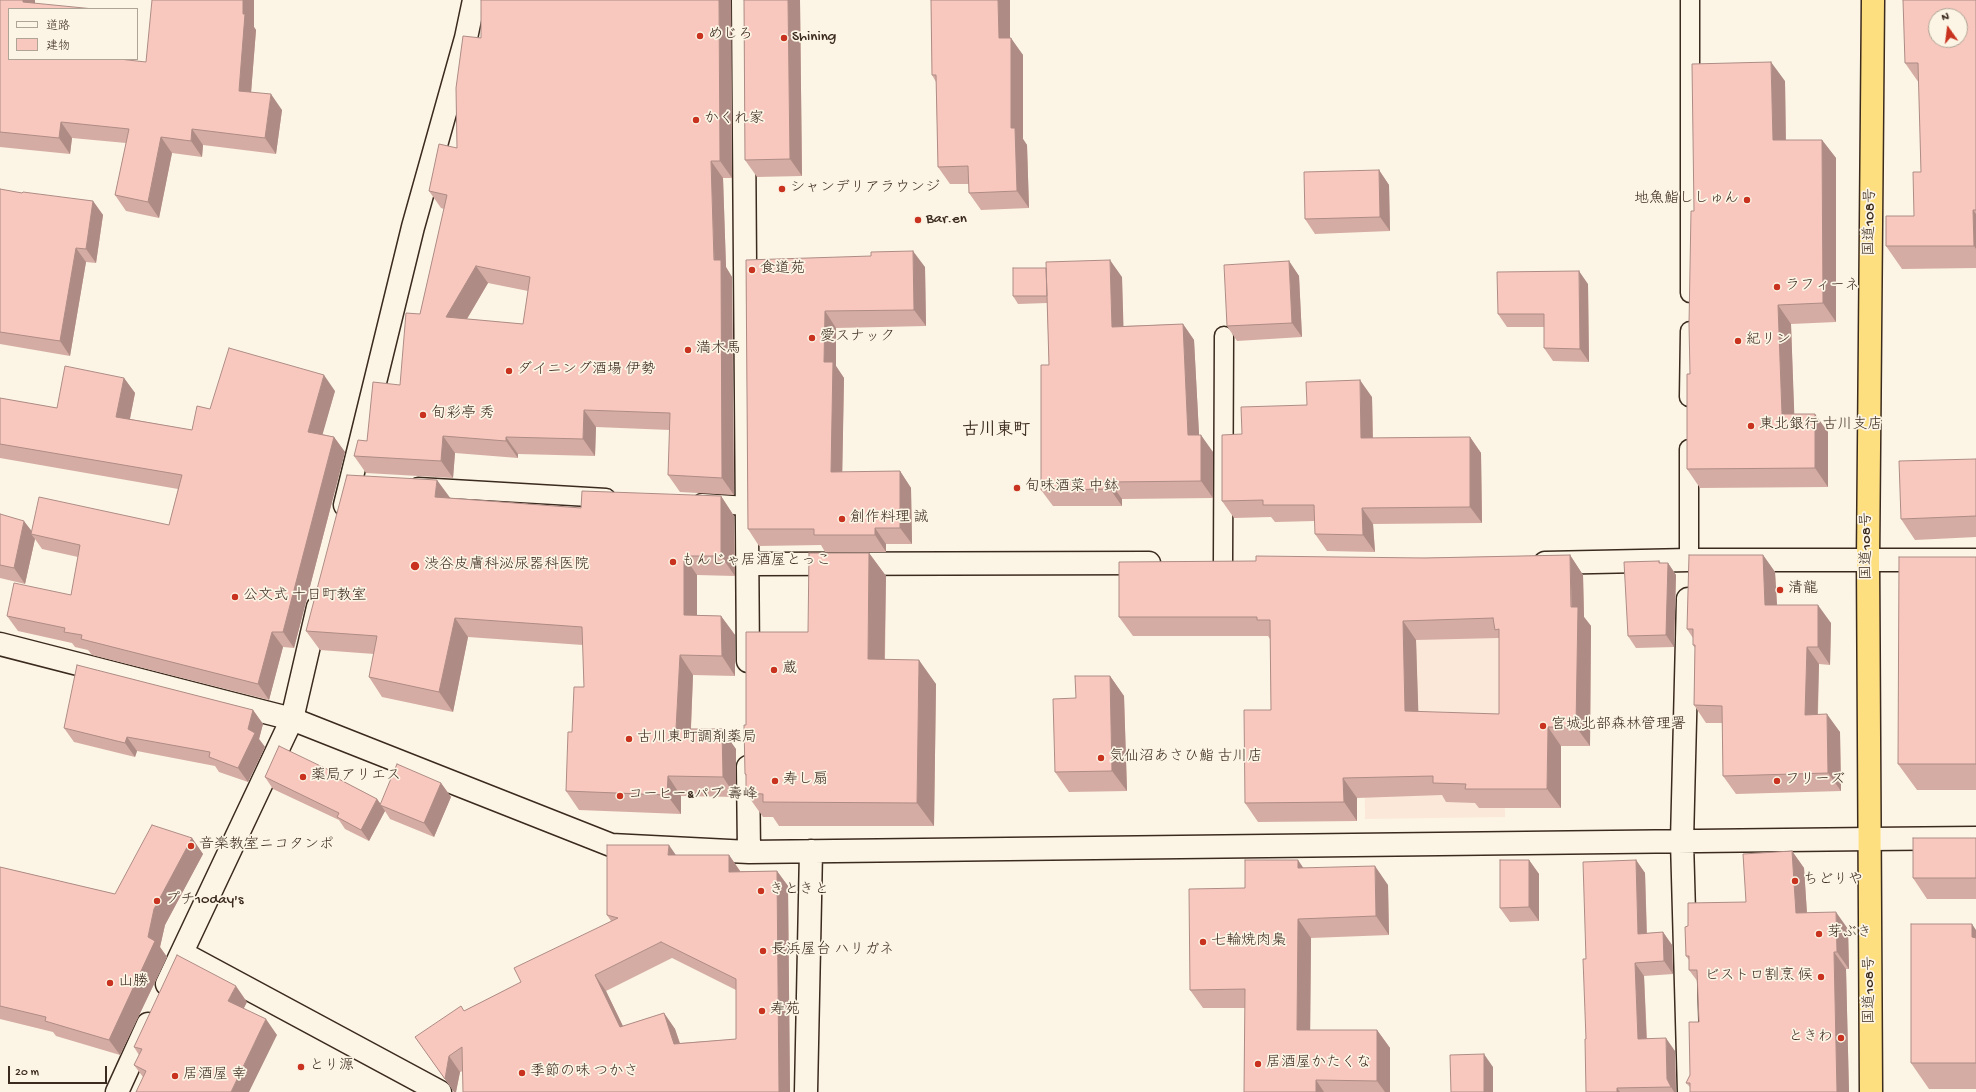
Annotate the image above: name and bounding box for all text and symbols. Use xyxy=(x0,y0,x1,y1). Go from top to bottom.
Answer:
legend xyxy=(8,8,138,60)
north arrow xyxy=(1928,8,1968,48)
text: N xyxy=(1940,11,1950,24)
text: 道路 xyxy=(46,20,70,34)
place label: めじろ xyxy=(708,27,753,45)
place label: Shining xyxy=(792,29,836,47)
marker: めじろ xyxy=(695,31,705,41)
marker: Shining xyxy=(779,33,789,43)
text: 建物 xyxy=(46,40,70,54)
place label: かくれ家 xyxy=(704,111,764,129)
marker: かくれ家 xyxy=(691,115,701,125)
place label: シャンデリアラウンジ xyxy=(790,180,940,198)
marker: シャンデリアラウンジ xyxy=(777,184,787,194)
street label: 国道108号 xyxy=(1861,188,1881,256)
place label: 地魚鮨ししゅん xyxy=(1634,191,1739,209)
marker: 地魚鮨ししゅん xyxy=(1742,195,1752,205)
place label: Bar.en xyxy=(926,211,967,229)
marker: Bar.en xyxy=(913,215,923,225)
place label: 食道苑 xyxy=(760,261,805,279)
marker: 食道苑 xyxy=(747,265,757,275)
place label: ラフィーネ xyxy=(1785,278,1860,296)
marker: ラフィーネ xyxy=(1772,282,1782,292)
place label: 愛スナック xyxy=(820,329,895,347)
place label: 紀リン xyxy=(1746,332,1791,350)
marker: 愛スナック xyxy=(807,333,817,343)
marker: 紀リン xyxy=(1733,336,1743,346)
place label: 満木馬 xyxy=(696,341,741,359)
marker: 満木馬 xyxy=(683,345,693,355)
place label: ダイニング酒場 伊勢 xyxy=(517,362,656,380)
marker: ダイニング酒場 伊勢 xyxy=(504,366,514,376)
place label: 旬彩亭 秀 xyxy=(431,406,495,424)
marker: 旬彩亭 秀 xyxy=(418,410,428,420)
place label: 東北銀行 古川支店 xyxy=(1759,417,1883,435)
district label: 古川東町 xyxy=(962,421,1030,441)
marker: 東北銀行 古川支店 xyxy=(1746,421,1756,431)
place label: 旬味酒菜 中鉢 xyxy=(1025,479,1119,497)
marker: 旬味酒菜 中鉢 xyxy=(1012,483,1022,493)
place label: 創作料理 誠 xyxy=(850,510,929,528)
street label: 国道108号 xyxy=(1859,512,1877,580)
marker: 創作料理 誠 xyxy=(837,514,847,524)
place label: もんじゃ居酒屋とっこ xyxy=(681,553,831,571)
place label: 渋谷皮膚科泌尿器科医院 xyxy=(424,557,589,575)
marker: もんじゃ居酒屋とっこ xyxy=(668,557,678,567)
marker: 渋谷皮膚科泌尿器科医院 xyxy=(409,560,421,572)
place label: 清龍 xyxy=(1788,581,1818,599)
marker: 清龍 xyxy=(1775,585,1785,595)
place label: 公文式 十日町教室 xyxy=(243,588,367,606)
marker: 公文式 十日町教室 xyxy=(230,592,240,602)
place label: 蔵 xyxy=(782,661,797,679)
marker: 蔵 xyxy=(769,665,779,675)
place label: 宮城北部森林管理署 xyxy=(1551,717,1686,735)
marker: 宮城北部森林管理署 xyxy=(1538,721,1548,731)
place label: 古川東町調剤薬局 xyxy=(637,730,757,748)
marker: 古川東町調剤薬局 xyxy=(624,734,634,744)
place label: 気仙沼あさひ鮨 古川店 xyxy=(1109,749,1263,767)
marker: 気仙沼あさひ鮨 古川店 xyxy=(1096,753,1106,763)
place label: 薬局アリエス xyxy=(311,768,401,786)
marker: 薬局アリエス xyxy=(298,772,308,782)
place label: 寿し扇 xyxy=(783,772,828,790)
place label: フリーズ xyxy=(1785,772,1845,790)
marker: 寿し扇 xyxy=(770,776,780,786)
marker: フリーズ xyxy=(1772,776,1782,786)
place label: コーヒー&パブ 壽峰 xyxy=(628,787,758,805)
marker: コーヒー&パブ 壽峰 xyxy=(615,791,625,801)
place label: 音楽教室ニコタンポ xyxy=(199,837,334,855)
marker: 音楽教室ニコタンポ xyxy=(186,841,196,851)
place label: ちどりや xyxy=(1803,872,1863,890)
marker: ちどりや xyxy=(1790,876,1800,886)
place label: きときと xyxy=(769,882,829,900)
marker: きときと xyxy=(756,886,766,896)
place label: プチ10day's xyxy=(165,892,243,910)
marker: プチ10day's xyxy=(152,896,162,906)
place label: 芽ぶき xyxy=(1827,925,1872,943)
marker: 芽ぶき xyxy=(1814,929,1824,939)
place label: 七輪焼肉梟 xyxy=(1211,933,1286,951)
marker: 七輪焼肉梟 xyxy=(1198,937,1208,947)
place label: 長浜屋台 ハリガネ xyxy=(771,942,895,960)
marker: 長浜屋台 ハリガネ xyxy=(758,946,768,956)
street label: 国道108号 xyxy=(1862,956,1880,1024)
place label: ビストロ割烹 候 xyxy=(1704,968,1813,986)
marker: ビストロ割烹 候 xyxy=(1816,972,1826,982)
place label: 山勝 xyxy=(118,974,148,992)
marker: 山勝 xyxy=(105,978,115,988)
place label: 寿苑 xyxy=(770,1002,800,1020)
marker: 寿苑 xyxy=(757,1006,767,1016)
place label: ときわ xyxy=(1788,1029,1833,1047)
marker: ときわ xyxy=(1836,1033,1846,1043)
place label: 居酒屋かたくな xyxy=(1266,1055,1371,1073)
scale bar xyxy=(10,1058,109,1084)
place label: とり源 xyxy=(309,1058,354,1076)
marker: 居酒屋かたくな xyxy=(1253,1059,1263,1069)
marker: とり源 xyxy=(296,1062,306,1072)
place label: 季節の味 つかさ xyxy=(530,1064,639,1082)
text: 20 m xyxy=(15,1066,39,1080)
place label: 居酒屋 幸 xyxy=(183,1067,247,1085)
marker: 季節の味 つかさ xyxy=(517,1068,527,1078)
marker: 居酒屋 幸 xyxy=(170,1071,180,1081)

